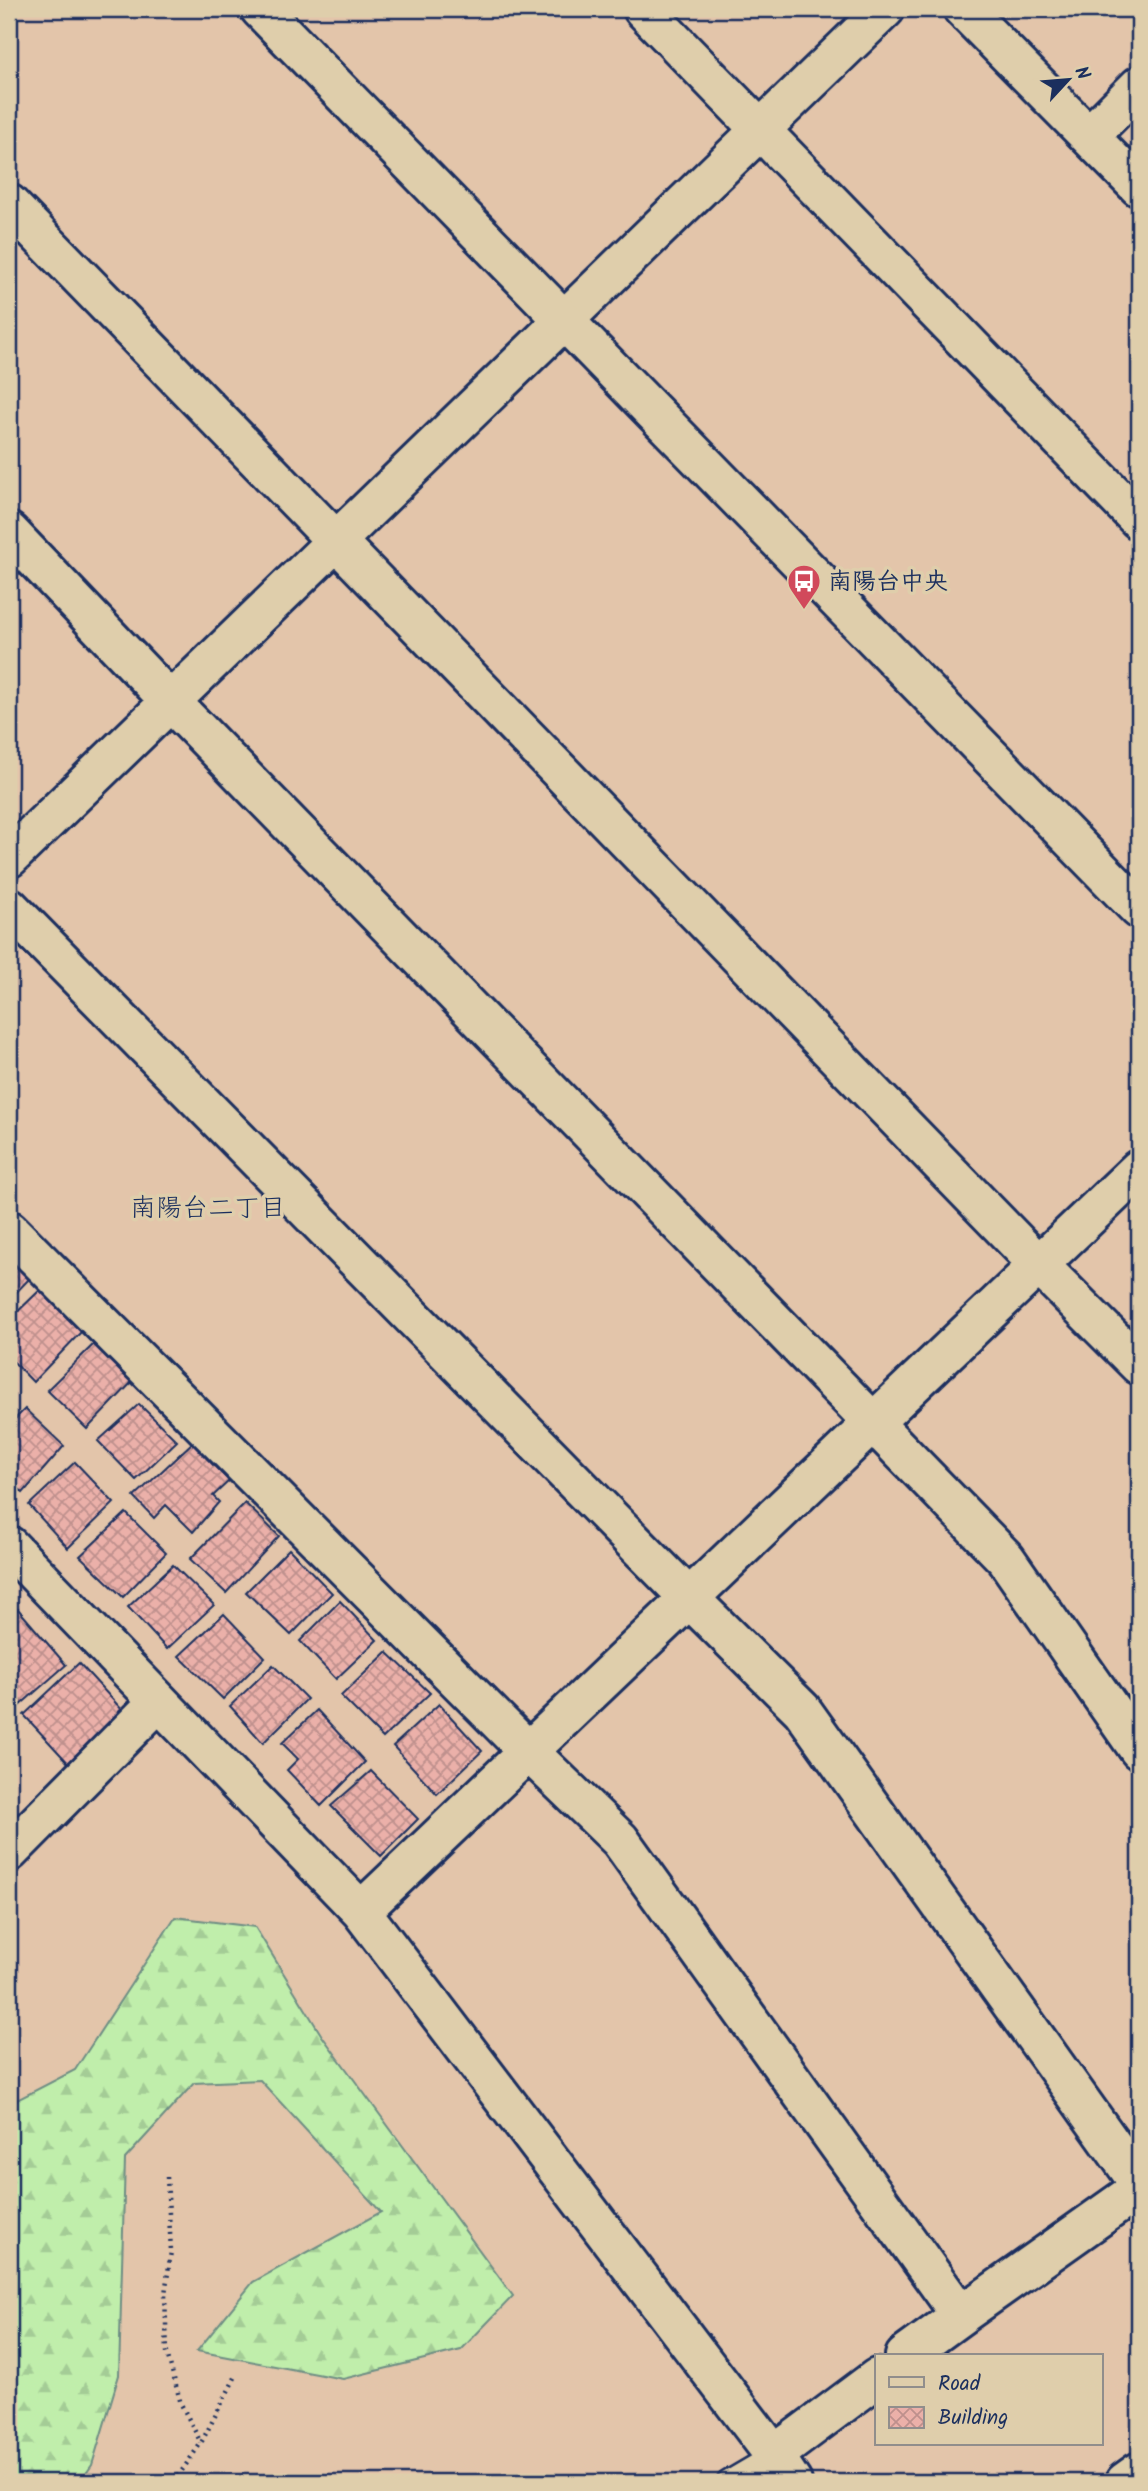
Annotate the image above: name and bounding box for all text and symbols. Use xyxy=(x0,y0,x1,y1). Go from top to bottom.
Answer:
north arrow xyxy=(1032,46,1102,116)
text: N xyxy=(1065,61,1098,85)
bus stop icon: 南陽台中央 xyxy=(785,562,823,611)
place label: 南陽台中央 xyxy=(828,563,948,602)
district label: 南陽台二丁目 xyxy=(130,1188,286,1230)
legend xyxy=(875,2354,1102,2446)
text: Road xyxy=(938,2368,981,2401)
text: Building xyxy=(938,2402,1008,2435)

